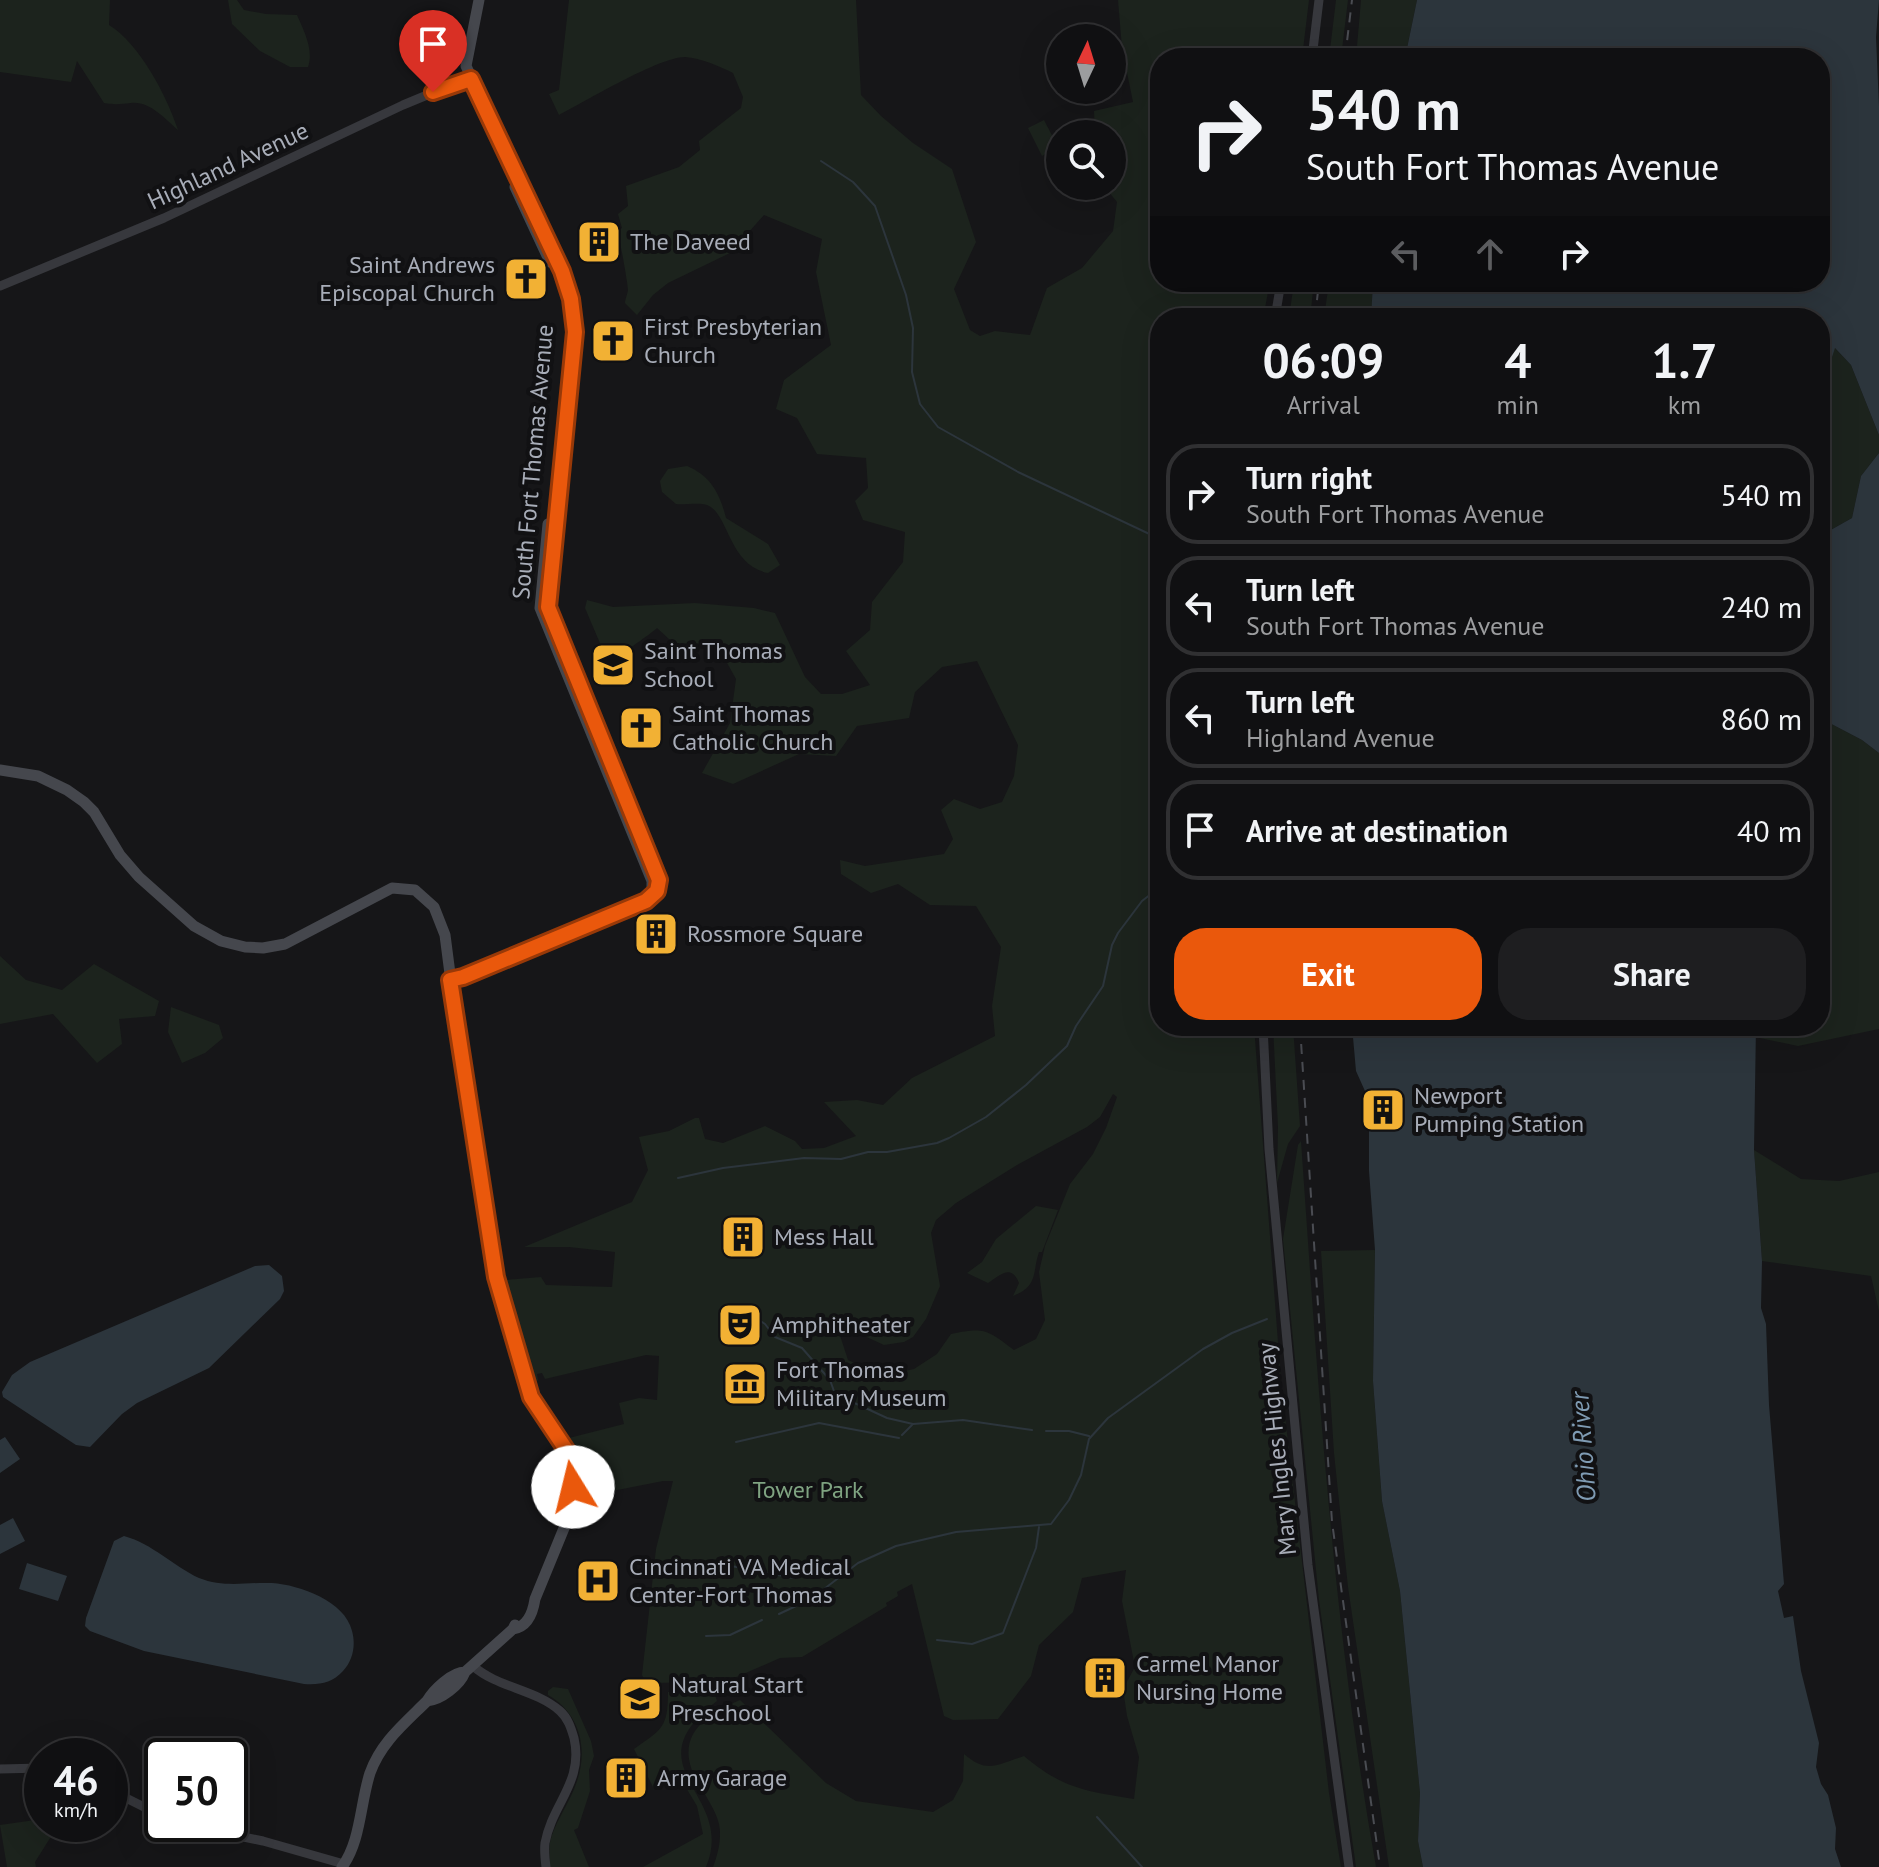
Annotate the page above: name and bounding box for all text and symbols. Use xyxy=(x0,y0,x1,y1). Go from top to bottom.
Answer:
pin xyxy=(399,10,467,92)
icon: arrive xyxy=(411,22,455,66)
north arrow xyxy=(1046,24,1126,104)
map controls xyxy=(1046,24,1126,200)
text: 540 m xyxy=(1306,73,1461,145)
icon: right xyxy=(1174,80,1278,184)
street label: Highland Avenue xyxy=(142,115,313,216)
button: search xyxy=(1046,120,1126,200)
text: South Fort Thomas Avenue xyxy=(1306,143,1719,190)
building icon: The Daveed xyxy=(575,218,623,266)
place label: The Daveed xyxy=(630,226,751,257)
icon: left xyxy=(1384,232,1428,276)
icon: ahead xyxy=(1468,232,1512,276)
icon: right xyxy=(1552,232,1596,276)
place label: Saint Andrews Episcopal Church xyxy=(319,249,495,308)
church icon: Saint Andrews Episcopal Church xyxy=(502,255,550,303)
place label: First Presbyterian Church xyxy=(644,311,822,370)
church icon: First Presbyterian Church xyxy=(589,317,637,365)
street label: South Fort Thomas Avenue xyxy=(505,323,560,601)
text: 06:09 xyxy=(1262,329,1384,391)
text: 4 xyxy=(1504,329,1531,391)
text: 1.7 xyxy=(1651,329,1718,391)
text: Arrival xyxy=(1287,388,1360,421)
text: min xyxy=(1497,388,1539,421)
text: km xyxy=(1668,388,1701,421)
text: Turn right xyxy=(1246,458,1372,497)
icon: right xyxy=(1178,472,1222,516)
text: 540 m xyxy=(1721,475,1802,514)
text: South Fort Thomas Avenue xyxy=(1246,497,1545,530)
text: Turn left xyxy=(1246,570,1354,609)
icon: left xyxy=(1178,584,1222,628)
text: 240 m xyxy=(1721,587,1802,626)
text: South Fort Thomas Avenue xyxy=(1246,609,1545,642)
place label: Saint Thomas School xyxy=(644,635,783,694)
school or university icon: Saint Thomas School xyxy=(589,641,637,689)
text: Turn left xyxy=(1246,682,1354,721)
icon: left xyxy=(1178,696,1222,740)
place label: Saint Thomas Catholic Church xyxy=(672,698,833,757)
text: 860 m xyxy=(1721,699,1802,738)
church icon: Saint Thomas Catholic Church xyxy=(617,704,665,752)
text: Highland Avenue xyxy=(1246,721,1435,754)
icon: arrive xyxy=(1178,808,1222,852)
text: Arrive at destination xyxy=(1246,811,1508,850)
text: 40 m xyxy=(1737,811,1802,850)
building icon: Rossmore Square xyxy=(632,910,680,958)
place label: Rossmore Square xyxy=(687,918,863,949)
button: Exit xyxy=(1174,928,1482,1020)
button: Share xyxy=(1498,928,1806,1020)
place label: Newport Pumping Station xyxy=(1414,1080,1584,1139)
building icon: Newport Pumping Station xyxy=(1359,1086,1407,1134)
building icon: Mess Hall xyxy=(719,1213,767,1261)
place label: Mess Hall xyxy=(774,1221,874,1252)
theatre icon: Amphitheater xyxy=(716,1301,764,1349)
place label: Amphitheater xyxy=(771,1309,911,1340)
street label: Mary Ingles Highway xyxy=(1250,1341,1303,1557)
place label: Fort Thomas Military Museum xyxy=(776,1354,946,1413)
museum icon: Fort Thomas Military Museum xyxy=(721,1360,769,1408)
water label: Ohio River xyxy=(1562,1389,1603,1503)
position arrow xyxy=(531,1445,615,1529)
park label: Tower Park xyxy=(752,1474,864,1505)
place label: Cincinnati VA Medical Center-Fort Thomas xyxy=(629,1551,850,1610)
hospital icon: Cincinnati VA Medical Center-Fort Thomas xyxy=(574,1557,622,1605)
place label: Carmel Manor Nursing Home xyxy=(1136,1648,1283,1707)
building icon: Carmel Manor Nursing Home xyxy=(1081,1654,1129,1702)
place label: Natural Start Preschool xyxy=(671,1669,803,1728)
school or university icon: Natural Start Preschool xyxy=(616,1675,664,1723)
speed limit sign: 50 xyxy=(144,1738,248,1842)
text: 46 xyxy=(53,1754,99,1806)
building icon: Army Garage xyxy=(602,1754,650,1802)
place label: Army Garage xyxy=(657,1762,787,1793)
text: km/h xyxy=(54,1797,98,1823)

